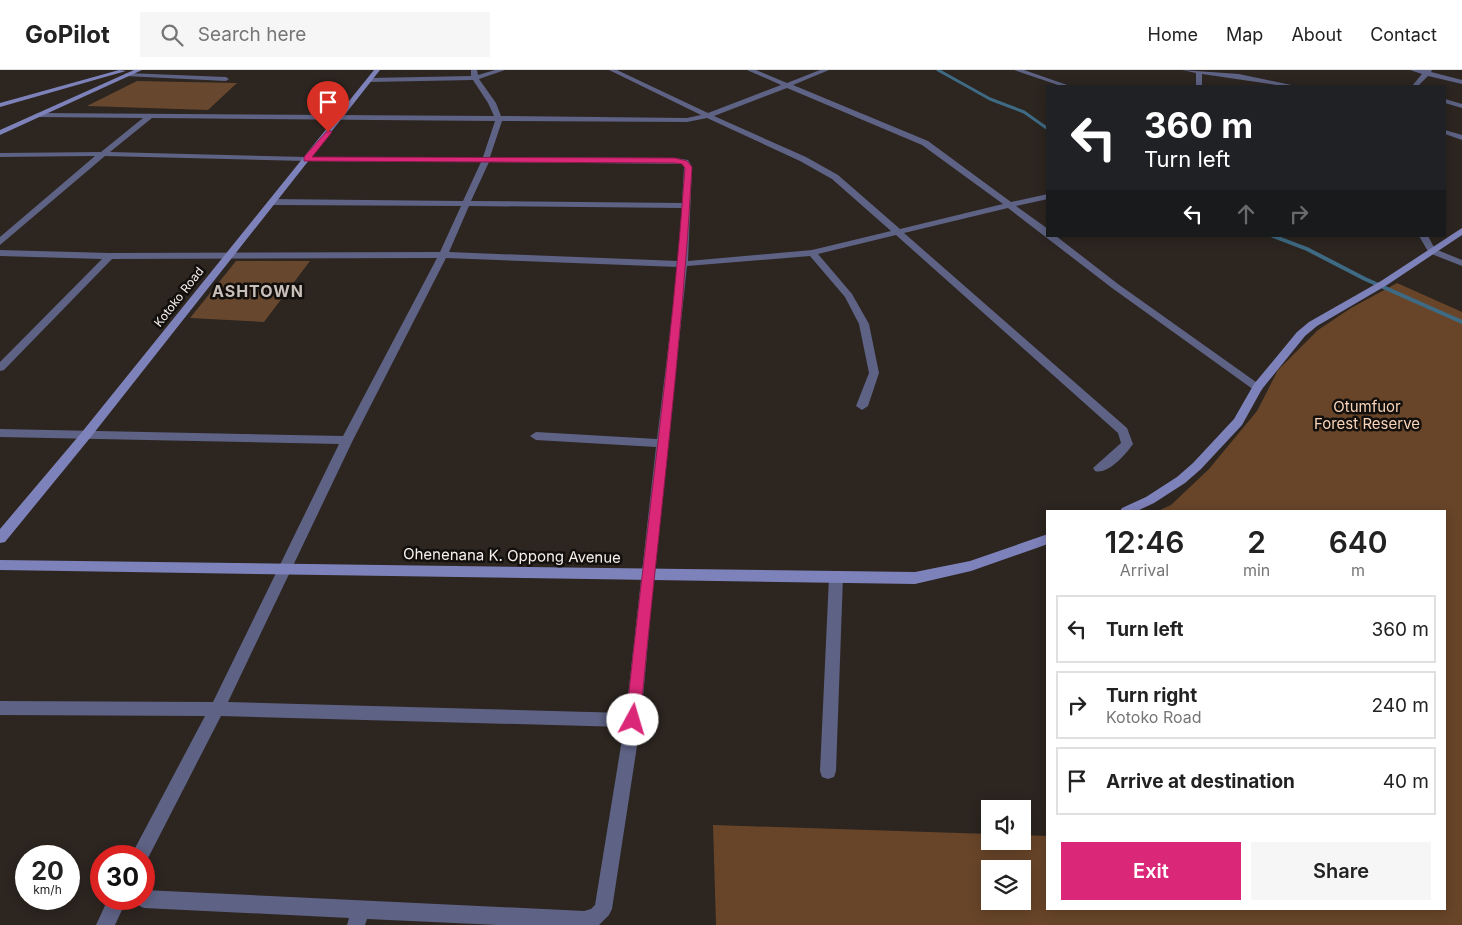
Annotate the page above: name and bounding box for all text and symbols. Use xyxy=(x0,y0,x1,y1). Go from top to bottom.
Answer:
search box xyxy=(140,12,490,57)
text: GoPilot xyxy=(25,20,110,49)
icon: search xyxy=(158,21,186,49)
text: Search here xyxy=(198,23,306,46)
text: Home xyxy=(1148,24,1198,45)
text: Map xyxy=(1226,24,1263,45)
text: About xyxy=(1291,24,1342,45)
text: Contact xyxy=(1370,24,1437,45)
pin xyxy=(307,81,349,132)
icon: arrive xyxy=(314,88,342,116)
text: 360 m xyxy=(1144,104,1253,146)
icon: left xyxy=(1061,105,1126,170)
text: Turn left xyxy=(1144,146,1230,172)
icon: left xyxy=(1179,200,1207,228)
icon: ahead xyxy=(1232,200,1260,228)
icon: right xyxy=(1285,200,1313,228)
street label: Kotoko Road xyxy=(151,264,207,330)
district label: ASHTOWN xyxy=(212,281,304,301)
park label: Otumfuor Forest Reserve xyxy=(1314,397,1420,433)
text: 12:46 xyxy=(1104,524,1185,560)
text: 2 xyxy=(1247,524,1266,560)
text: 640 xyxy=(1329,524,1388,560)
street label: Ohenenana K. Oppong Avenue xyxy=(403,544,621,567)
text: Arrival xyxy=(1120,560,1169,580)
text: min xyxy=(1243,560,1270,580)
text: m xyxy=(1351,560,1365,580)
icon: left xyxy=(1063,615,1091,643)
text: Turn left xyxy=(1106,618,1184,641)
text: 360 m xyxy=(1372,618,1429,641)
text: Turn right xyxy=(1106,684,1197,707)
icon: right xyxy=(1063,691,1091,719)
position arrow xyxy=(606,693,658,745)
text: 240 m xyxy=(1371,694,1429,717)
text: Kotoko Road xyxy=(1106,707,1202,727)
icon: arrive xyxy=(1063,767,1091,795)
text: Arrive at destination xyxy=(1106,770,1295,793)
text: 40 m xyxy=(1383,770,1429,793)
map controls xyxy=(981,800,1031,910)
button: sound xyxy=(981,800,1031,850)
button: Exit xyxy=(1061,842,1241,900)
button: Share xyxy=(1251,842,1431,900)
speed limit sign: 30 xyxy=(90,845,155,910)
text: 20 xyxy=(31,856,64,886)
button: layers xyxy=(981,860,1031,910)
text: km/h xyxy=(33,882,62,897)

